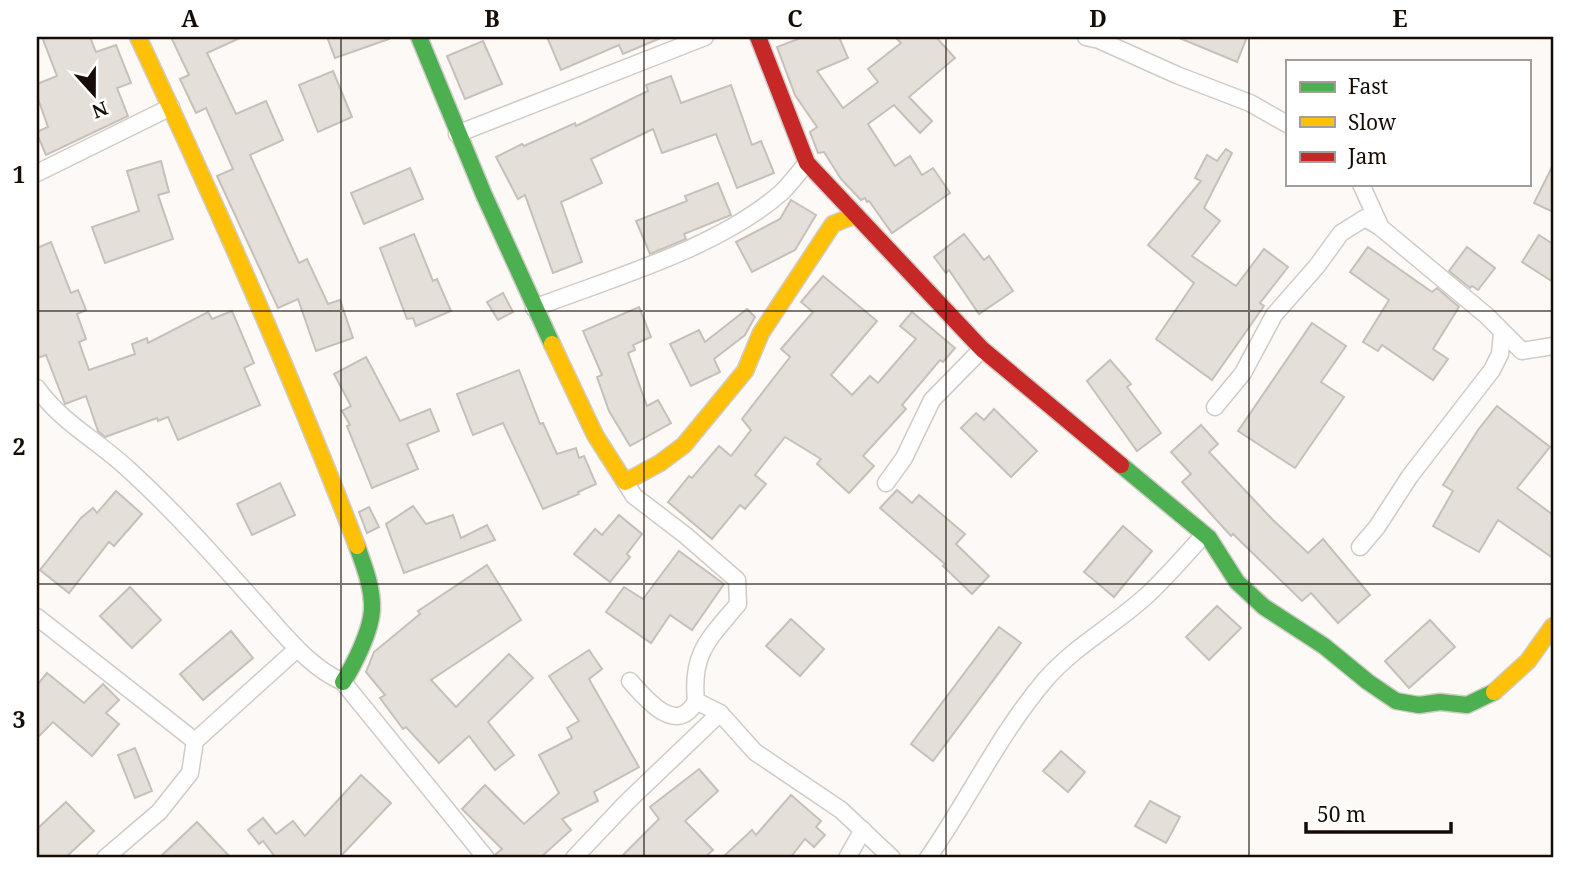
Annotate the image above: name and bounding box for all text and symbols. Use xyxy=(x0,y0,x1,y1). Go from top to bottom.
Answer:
text: A xyxy=(181,2,199,34)
text: B xyxy=(484,2,500,34)
text: C xyxy=(787,2,803,34)
text: D xyxy=(1089,2,1107,34)
text: E xyxy=(1392,2,1408,34)
north arrow xyxy=(60,60,130,130)
legend xyxy=(1286,60,1530,186)
text: Fast xyxy=(1348,72,1388,100)
text: N xyxy=(88,95,112,125)
text: Slow xyxy=(1348,108,1397,136)
text: Jam xyxy=(1347,142,1387,170)
text: 1 xyxy=(13,158,26,190)
text: 2 xyxy=(13,430,26,462)
text: 3 xyxy=(13,703,26,735)
scale bar xyxy=(1306,790,1452,834)
text: 50 m xyxy=(1317,800,1366,828)

